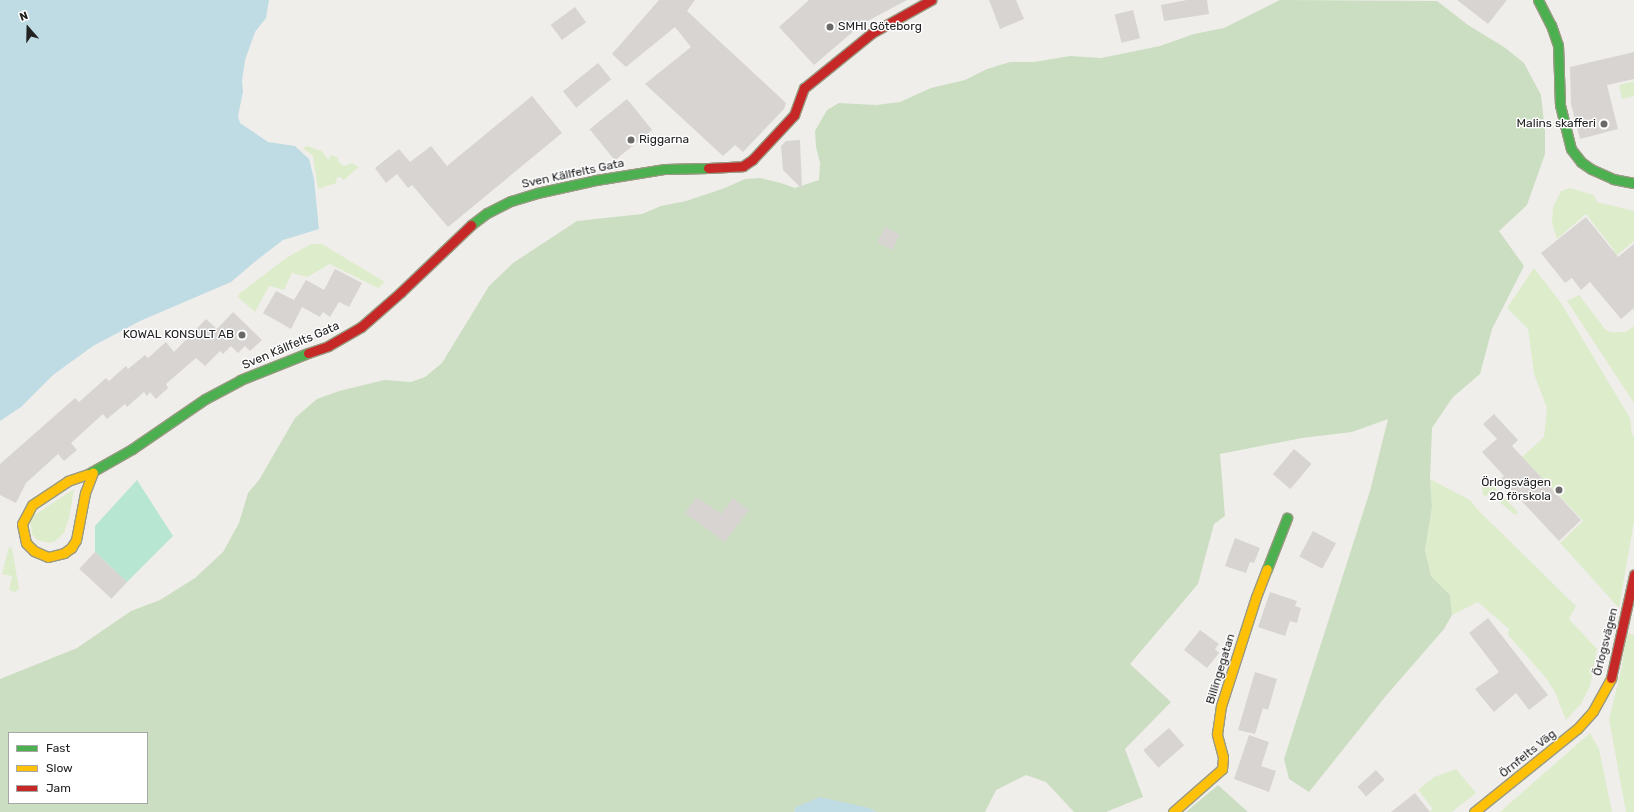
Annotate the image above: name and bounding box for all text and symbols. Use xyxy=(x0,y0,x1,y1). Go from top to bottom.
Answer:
north arrow xyxy=(8,8,48,48)
text: N xyxy=(18,9,30,24)
place label: SMHI Göteborg xyxy=(838,20,922,34)
marker: SMHI Göteborg xyxy=(825,22,835,32)
place label: Malins skafferi xyxy=(1517,117,1596,131)
marker: Malins skafferi xyxy=(1599,119,1609,129)
place label: Riggarna xyxy=(639,133,689,147)
marker: Riggarna xyxy=(626,135,636,145)
street label: Sven Källfelts Gata xyxy=(520,156,626,192)
street label: Sven Källfelts Gata xyxy=(240,319,342,373)
place label: KOWAL KONSULT AB xyxy=(122,328,234,342)
marker: KOWAL KONSULT AB xyxy=(237,330,247,340)
place label: Örlogsvägen 20 förskola xyxy=(1481,476,1551,504)
marker: Örlogsvägen 20 förskola xyxy=(1554,485,1564,495)
street label: Örlogsvägen xyxy=(1591,606,1621,678)
street label: Billingegatan xyxy=(1203,632,1239,706)
street label: Örnfelts Väg xyxy=(1497,727,1559,781)
legend xyxy=(8,732,148,804)
text: Fast xyxy=(46,741,70,755)
text: Slow xyxy=(46,761,73,775)
text: Jam xyxy=(46,781,71,795)

